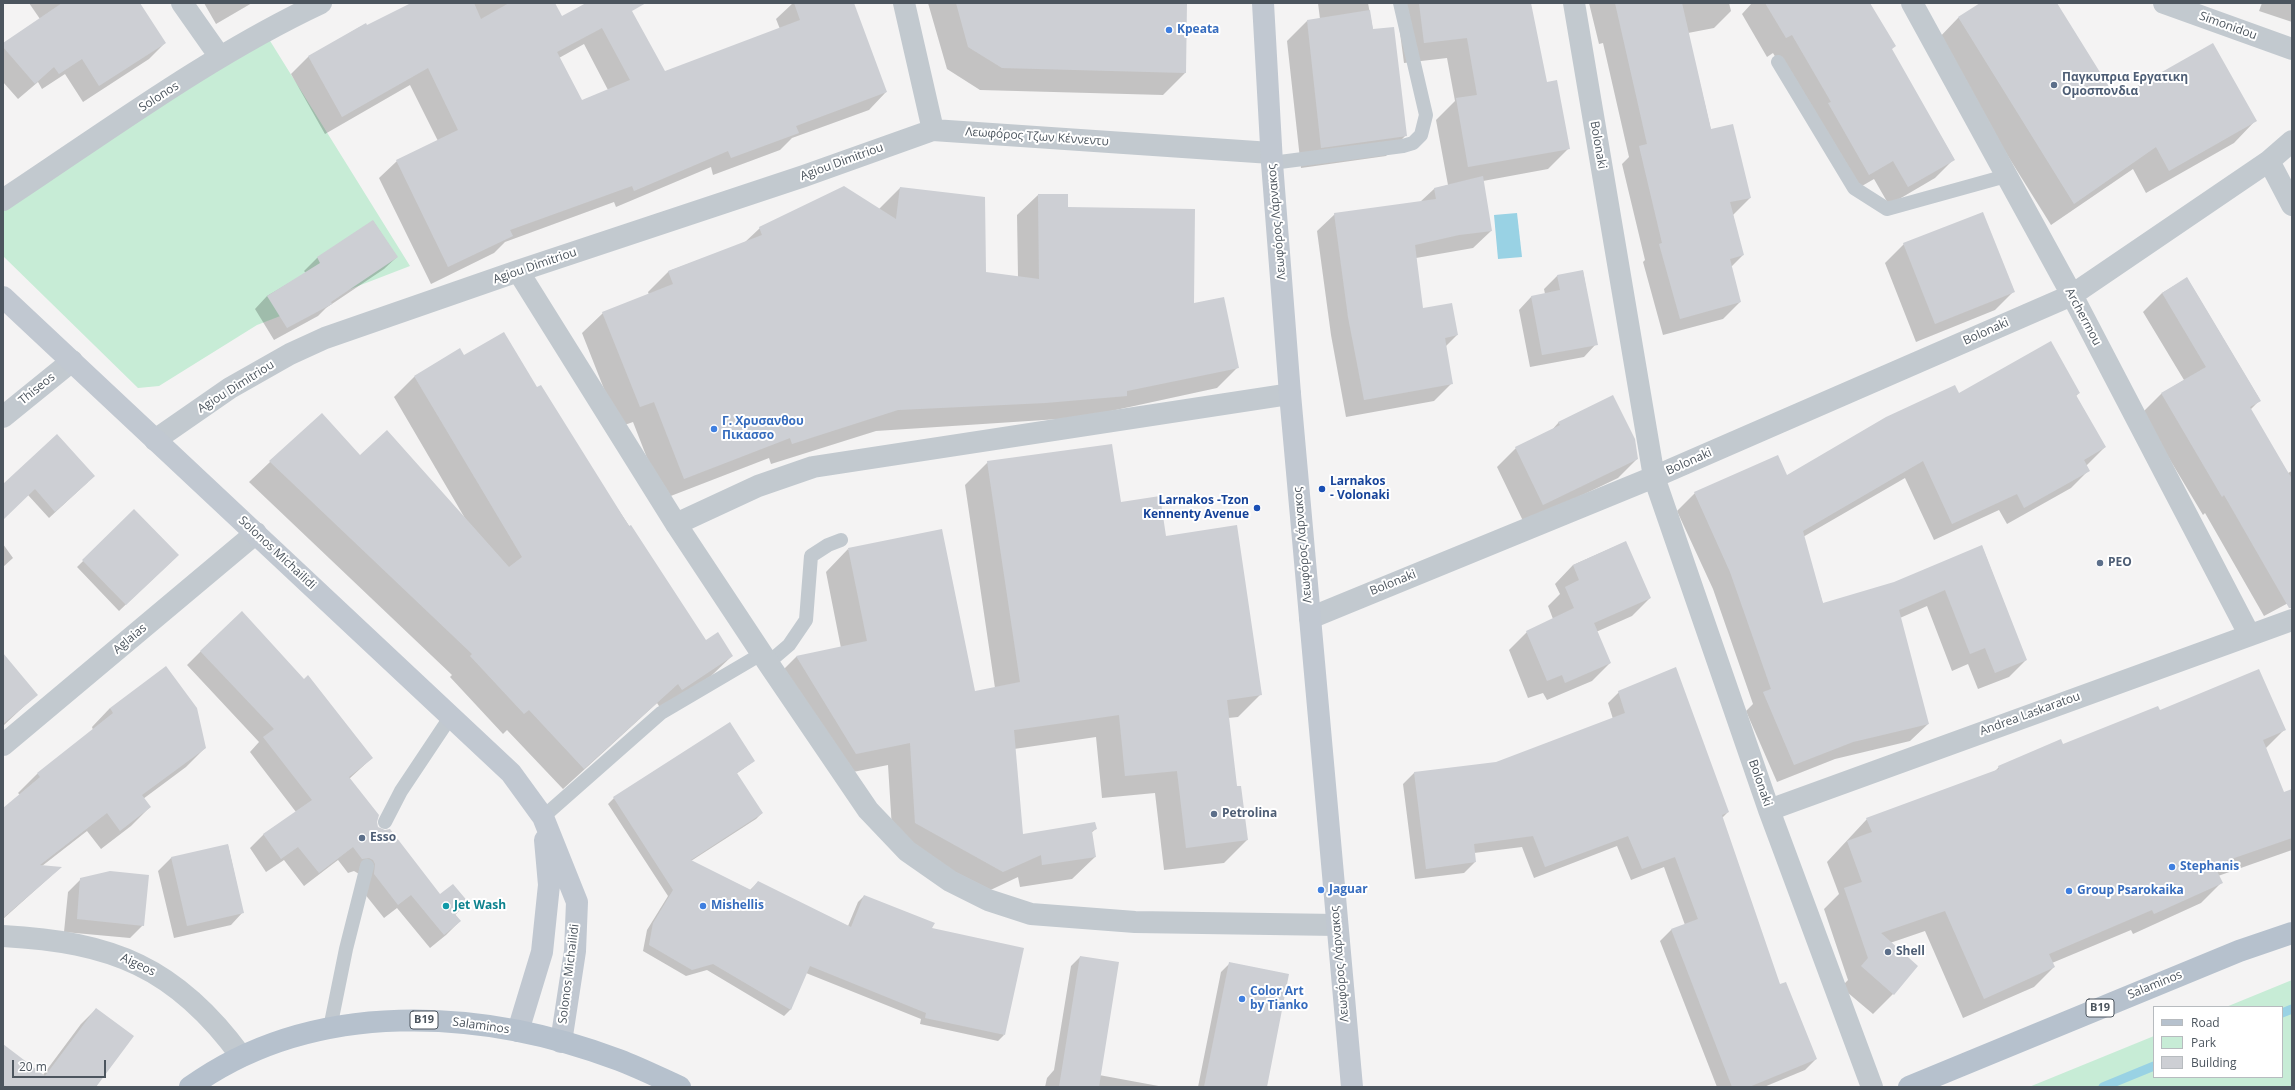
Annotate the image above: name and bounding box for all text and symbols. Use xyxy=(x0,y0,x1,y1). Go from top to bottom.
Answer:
street label: Simonidou xyxy=(2197,9,2259,43)
place label: Kpeata xyxy=(1177,23,1219,37)
marker: Kpeata xyxy=(1164,25,1174,35)
place label: Παγκυπρια Εργατικη Ομοσπονδια xyxy=(2062,71,2188,99)
street label: Solonos xyxy=(136,79,182,115)
marker: Παγκυπρια Εργατικη Ομοσπονδια xyxy=(2049,80,2059,90)
street label: Bolonaki xyxy=(1587,120,1609,170)
street label: Λεωφόρος Τζων Κέννεντυ xyxy=(965,125,1109,149)
street label: Agiou Dimitriou xyxy=(798,140,886,184)
street label: Λεωφόρος Λάρνακος xyxy=(1265,163,1289,281)
street label: Agiou Dimitriou xyxy=(491,245,579,287)
street label: Archermou xyxy=(2062,286,2104,348)
street label: Bolonaki xyxy=(1961,316,2011,348)
street label: Agiou Dimitriou xyxy=(195,358,277,416)
street label: Thiseos xyxy=(16,370,58,408)
place label: Γ. Χρυσανθου Πικασσο xyxy=(722,415,804,443)
marker: Γ. Χρυσανθου Πικασσο xyxy=(709,424,719,434)
street label: Bolonaki xyxy=(1664,446,1714,478)
place label: Larnakos - Volonaki xyxy=(1330,475,1390,503)
marker: Larnakos - Volonaki xyxy=(1317,484,1327,494)
street label: Λεωφόρος Λάρνακος xyxy=(1291,486,1315,604)
place label: Larnakos -Tzon Kennenty Avenue xyxy=(1143,494,1249,522)
marker: Larnakos -Tzon Kennenty Avenue xyxy=(1252,503,1262,513)
street label: Solonos Michailidi xyxy=(235,513,319,593)
place label: PEO xyxy=(2108,556,2132,570)
marker: PEO xyxy=(2095,558,2105,568)
street label: Bolonaki xyxy=(1368,567,1418,599)
street label: Aglaias xyxy=(110,621,150,657)
street label: Andrea Laskaratou xyxy=(1978,689,2082,739)
street label: Bolonaki xyxy=(1745,758,1775,808)
place label: Petrolina xyxy=(1222,807,1277,821)
marker: Petrolina xyxy=(1209,809,1219,819)
place label: Esso xyxy=(370,831,396,845)
marker: Esso xyxy=(357,833,367,843)
place label: Stephanis xyxy=(2180,860,2239,874)
marker: Stephanis xyxy=(2167,862,2177,872)
place label: Jaguar xyxy=(1329,883,1368,897)
place label: Group Psarokaika xyxy=(2077,884,2184,898)
marker: Jaguar xyxy=(1316,885,1326,895)
marker: Group Psarokaika xyxy=(2064,886,2074,896)
place label: Jet Wash xyxy=(454,899,506,913)
place label: Mishellis xyxy=(711,899,764,913)
marker: Jet Wash xyxy=(441,901,451,911)
marker: Mishellis xyxy=(698,901,708,911)
street label: Λεωφόρος Λάρνακος xyxy=(1328,905,1352,1023)
street label: Solonos Michailidi xyxy=(556,923,582,1025)
place label: Shell xyxy=(1896,945,1925,959)
marker: Shell xyxy=(1883,947,1893,957)
street label: Aigeos xyxy=(118,951,158,979)
street label: Salaminos xyxy=(2126,968,2184,1002)
place label: Color Art by Tianko xyxy=(1250,985,1308,1013)
marker: Color Art by Tianko xyxy=(1237,994,1247,1004)
road number: B19 xyxy=(2086,999,2114,1017)
legend xyxy=(2153,1006,2283,1078)
road number: B19 xyxy=(410,1011,438,1029)
text: Road xyxy=(2191,1014,2220,1031)
street label: Salaminos xyxy=(452,1015,510,1037)
text: Park xyxy=(2191,1034,2216,1051)
scale bar xyxy=(14,1052,108,1078)
text: Building xyxy=(2191,1054,2236,1071)
text: 20 m xyxy=(19,1058,47,1075)

